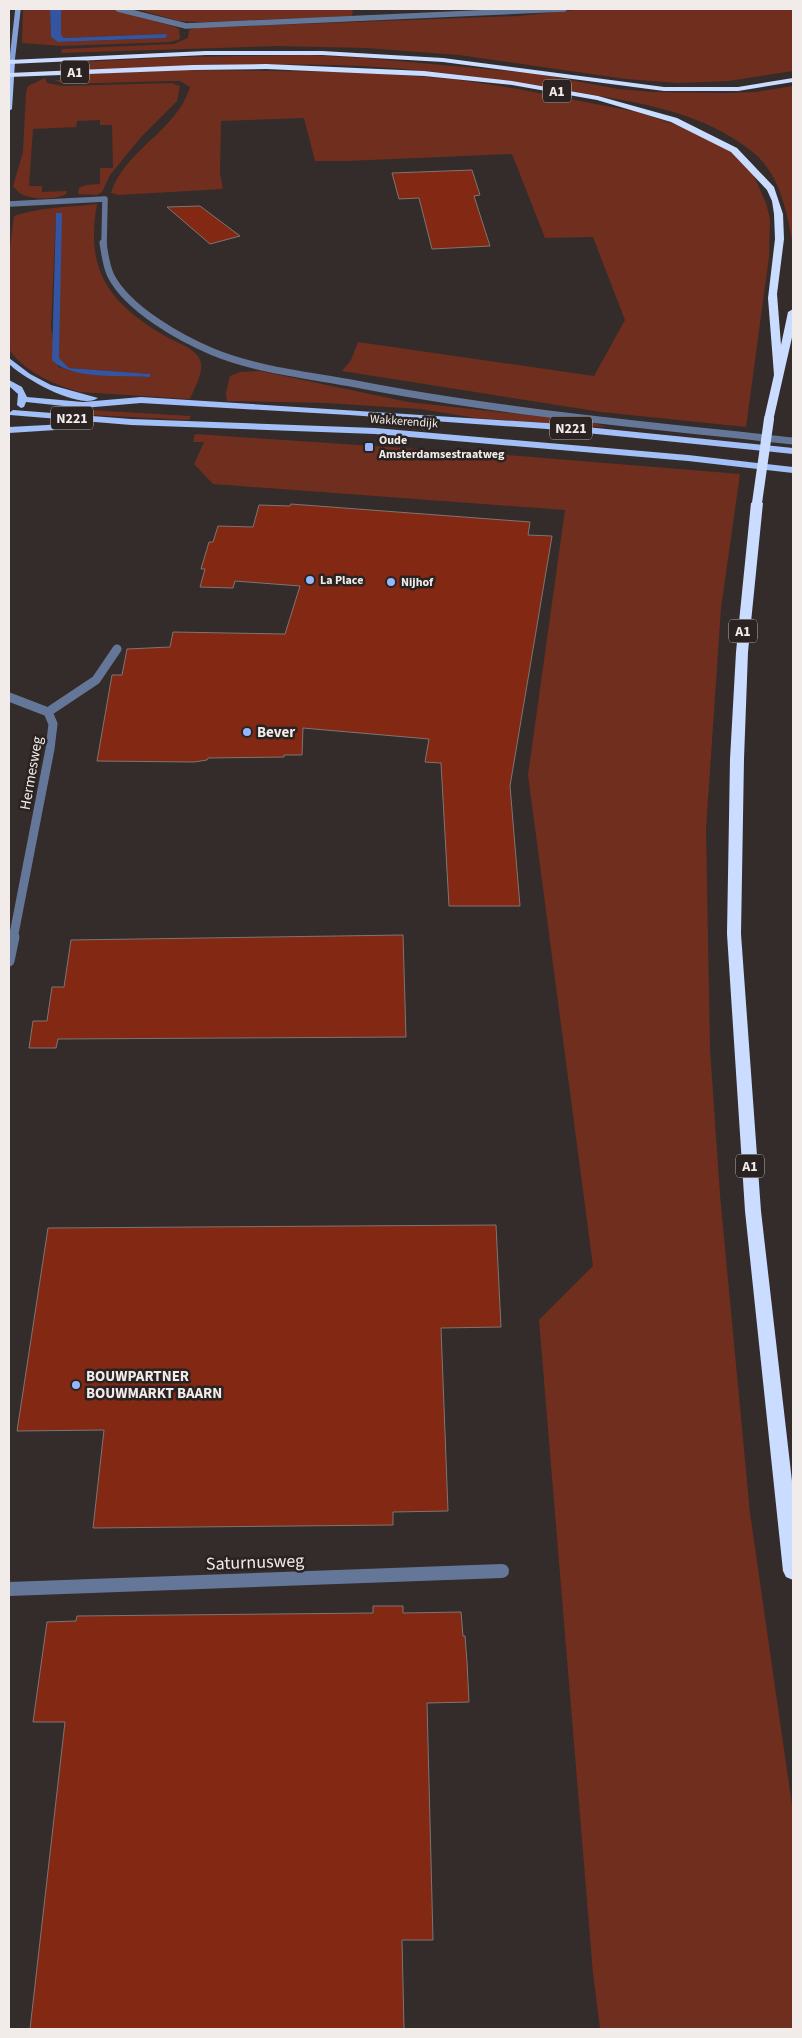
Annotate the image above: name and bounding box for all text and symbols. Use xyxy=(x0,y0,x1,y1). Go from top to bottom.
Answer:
road number: A1 xyxy=(61,61,89,84)
road number: A1 xyxy=(543,80,571,102)
road number: N221 xyxy=(51,406,93,429)
street label: Wakkerendijk xyxy=(369,411,439,432)
road number: N221 xyxy=(550,416,592,439)
place label: Oude Amsterdamsestraatweg xyxy=(378,432,505,463)
marker: Oude Amsterdamsestraatweg xyxy=(363,441,375,453)
place label: La Place xyxy=(320,572,363,589)
marker: La Place xyxy=(304,574,316,586)
place label: Nijhof xyxy=(401,574,434,591)
marker: Nijhof xyxy=(385,576,397,588)
road number: A1 xyxy=(729,620,757,642)
place label: Bever xyxy=(257,722,295,743)
marker: Bever xyxy=(241,726,253,738)
street label: Hermesweg xyxy=(15,734,48,811)
road number: A1 xyxy=(736,1154,764,1178)
place label: BOUWPARTNER BOUWMARKT BAARN xyxy=(86,1366,222,1404)
marker: BOUWPARTNER BOUWMARKT BAARN xyxy=(70,1379,82,1391)
street label: Saturnusweg xyxy=(205,1548,305,1577)

